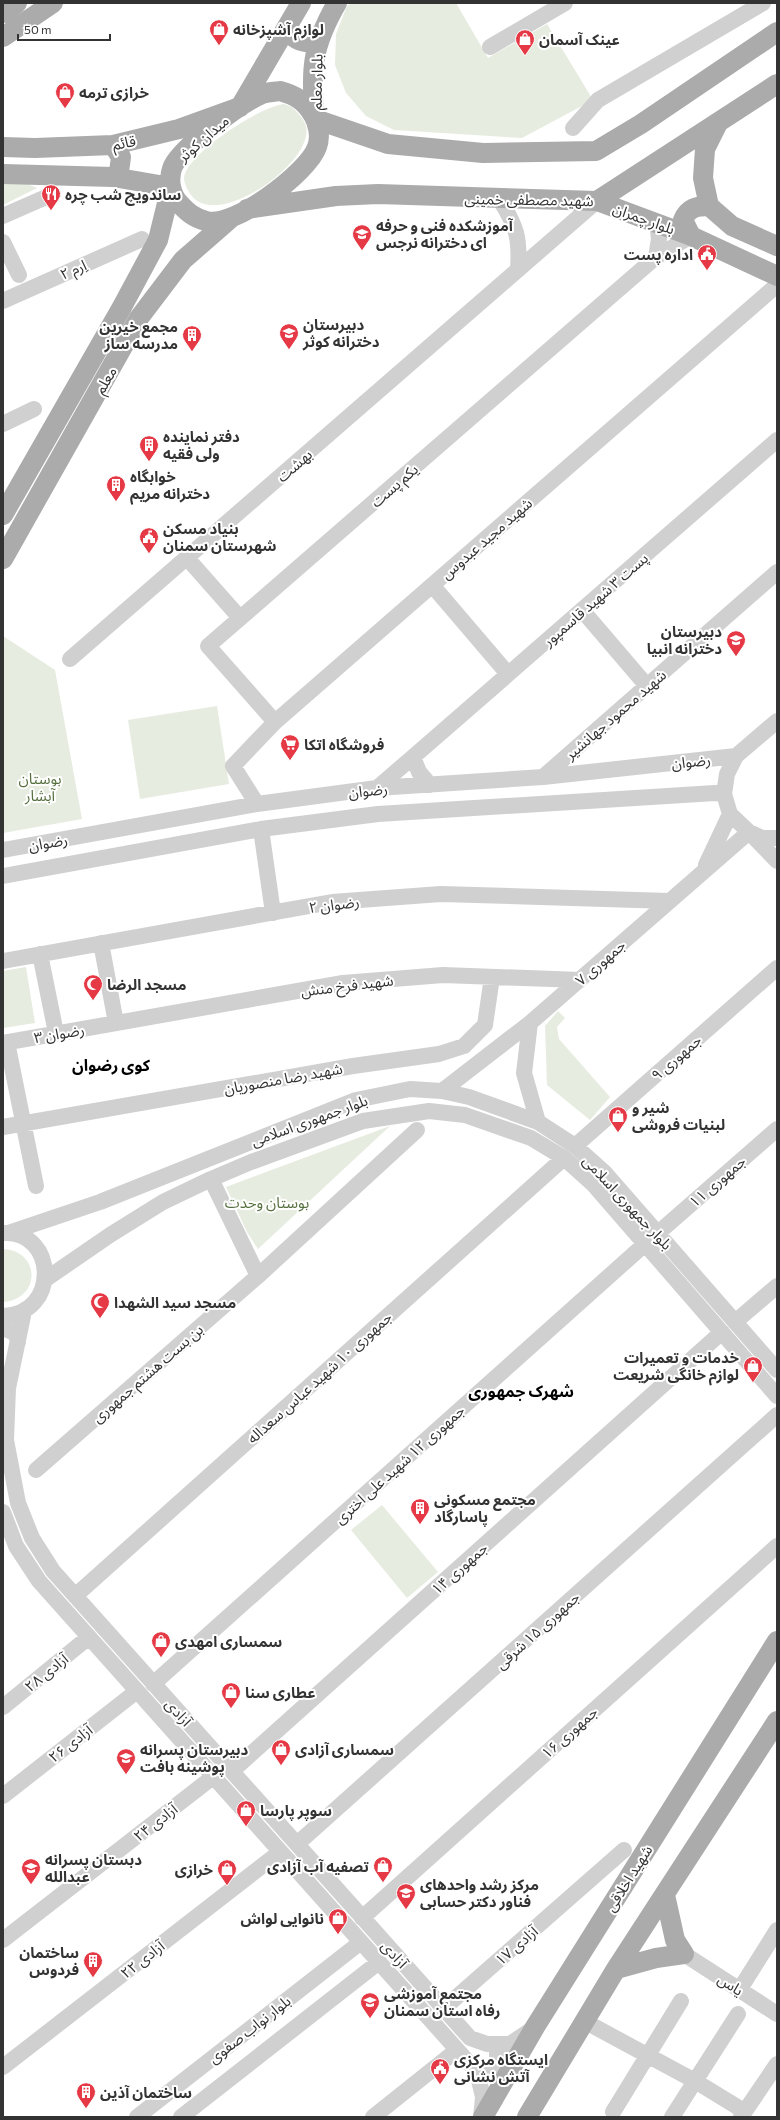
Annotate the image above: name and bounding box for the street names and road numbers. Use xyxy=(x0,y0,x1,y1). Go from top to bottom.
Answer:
street label: بلوار معلم xyxy=(307,54,328,110)
street label: میدان کوثر xyxy=(173,111,233,166)
street label: قائم xyxy=(111,131,138,156)
street label: شهید مصطفی خمینی xyxy=(464,189,594,210)
street label: بلوار چمران xyxy=(610,199,677,239)
street label: اِرم ۲ xyxy=(57,255,91,285)
street label: معلم xyxy=(90,363,123,398)
street label: بهشت xyxy=(273,445,316,486)
street label: یکم پست xyxy=(367,459,423,513)
street label: شهید مجید عبدوس xyxy=(437,493,536,583)
street label: پست ۳ شهید قاسمپور xyxy=(538,548,653,652)
street label: شهید محمود جهانشیر xyxy=(560,665,670,764)
street label: رضوان xyxy=(670,750,712,773)
street label: رضوان xyxy=(347,779,389,802)
street label: رضوان xyxy=(27,830,69,855)
street label: رضوان ۲ xyxy=(308,892,361,917)
street label: جمهوری ۷ xyxy=(571,935,630,989)
street label: شهید فرخ منش xyxy=(300,970,395,1004)
street label: رضوان ۳ xyxy=(32,1020,86,1047)
street label: جمهوری ۹ xyxy=(647,1030,706,1084)
street label: شهید رضا منصوریان xyxy=(222,1059,344,1098)
street label: بلوار جمهوری اسلامی xyxy=(248,1091,370,1150)
street label: بلوار جمهوری اسلامی xyxy=(579,1151,676,1254)
street label: جمهوری ۱۱ xyxy=(685,1151,750,1211)
street label: جمهوری ۱۰ شهید عباس سعداله xyxy=(243,1307,396,1447)
street label: بن بست هشتم جمهوری xyxy=(88,1320,208,1428)
street label: جمهوری ۱۲ شهید علی اختری xyxy=(330,1401,469,1528)
street label: جمهوری ۱۴ xyxy=(427,1538,492,1599)
street label: جمهوری ۱۵ شرقی xyxy=(491,1587,584,1673)
street label: آزادی ۲۸ xyxy=(21,1649,73,1696)
street label: آزادی xyxy=(161,1695,196,1731)
street label: جمهوری ۱۶ xyxy=(537,1702,602,1763)
street label: آزادی ۲۶ xyxy=(44,1720,97,1767)
street label: آزادی ۲۴ xyxy=(129,1799,182,1846)
street label: شهید اخلاقی xyxy=(601,1841,656,1915)
street label: آزادی ۱۷ xyxy=(491,1921,542,1969)
street label: آزادی ۲۲ xyxy=(116,1936,169,1983)
street label: آزادی xyxy=(377,1937,412,1973)
street label: یاس xyxy=(714,1969,747,2000)
street label: بلوار نواب صفوی xyxy=(204,1991,294,2067)

